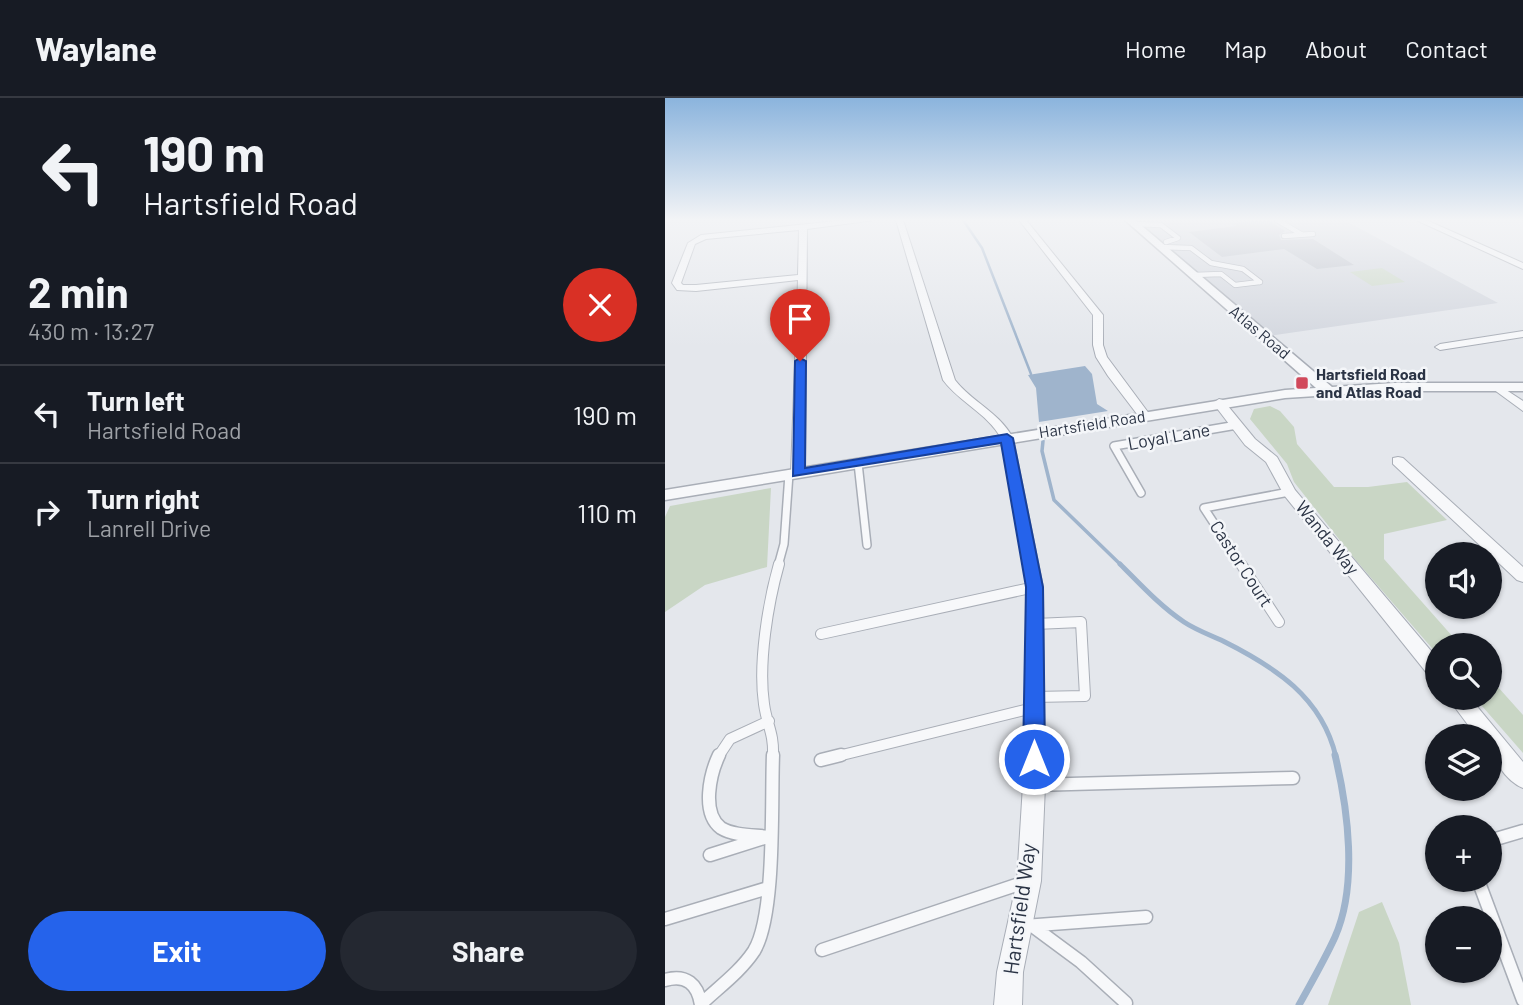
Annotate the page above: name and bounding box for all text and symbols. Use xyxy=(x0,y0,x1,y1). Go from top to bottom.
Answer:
text: Waylane xyxy=(35,28,157,68)
text: Home xyxy=(1125,34,1186,63)
text: Map xyxy=(1224,34,1267,63)
text: About xyxy=(1305,34,1367,63)
text: Contact xyxy=(1405,34,1488,63)
text: 190 m xyxy=(143,123,265,182)
icon: left xyxy=(28,126,119,217)
text: Hartsfield Road xyxy=(143,183,358,221)
text: 2 min xyxy=(28,266,129,316)
button: close xyxy=(563,268,637,342)
pin xyxy=(770,289,830,361)
icon: arrive xyxy=(781,300,819,338)
street label: Atlas Road xyxy=(1226,301,1295,363)
text: 430 m · 13:27 xyxy=(28,317,154,345)
place label: Hartsfield Road and Atlas Road xyxy=(1316,364,1426,401)
marker: Hartsfield Road and Atlas Road xyxy=(1294,375,1310,391)
text: Turn left xyxy=(87,385,185,416)
icon: left xyxy=(28,395,66,433)
text: 190 m xyxy=(573,399,637,430)
street label: Hartsfield Road xyxy=(1037,406,1147,441)
text: Hartsfield Road xyxy=(87,416,242,444)
street label: Loyal Lane xyxy=(1126,418,1212,454)
text: Turn right xyxy=(87,483,200,514)
icon: right xyxy=(28,493,66,531)
street label: Wanda Way xyxy=(1291,496,1364,579)
text: 110 m xyxy=(577,497,637,528)
text: Lanrell Drive xyxy=(87,514,211,542)
street label: Castor Court xyxy=(1206,516,1278,611)
map controls xyxy=(1425,542,1502,983)
button: sound xyxy=(1425,542,1502,619)
button: search xyxy=(1425,633,1502,710)
position arrow xyxy=(997,722,1071,796)
button: layers xyxy=(1425,724,1502,801)
button: + xyxy=(1425,815,1502,892)
street label: Hartsfield Way xyxy=(997,841,1040,976)
button: − xyxy=(1425,906,1502,983)
button: Exit xyxy=(28,911,326,991)
button: Share xyxy=(340,911,637,991)

